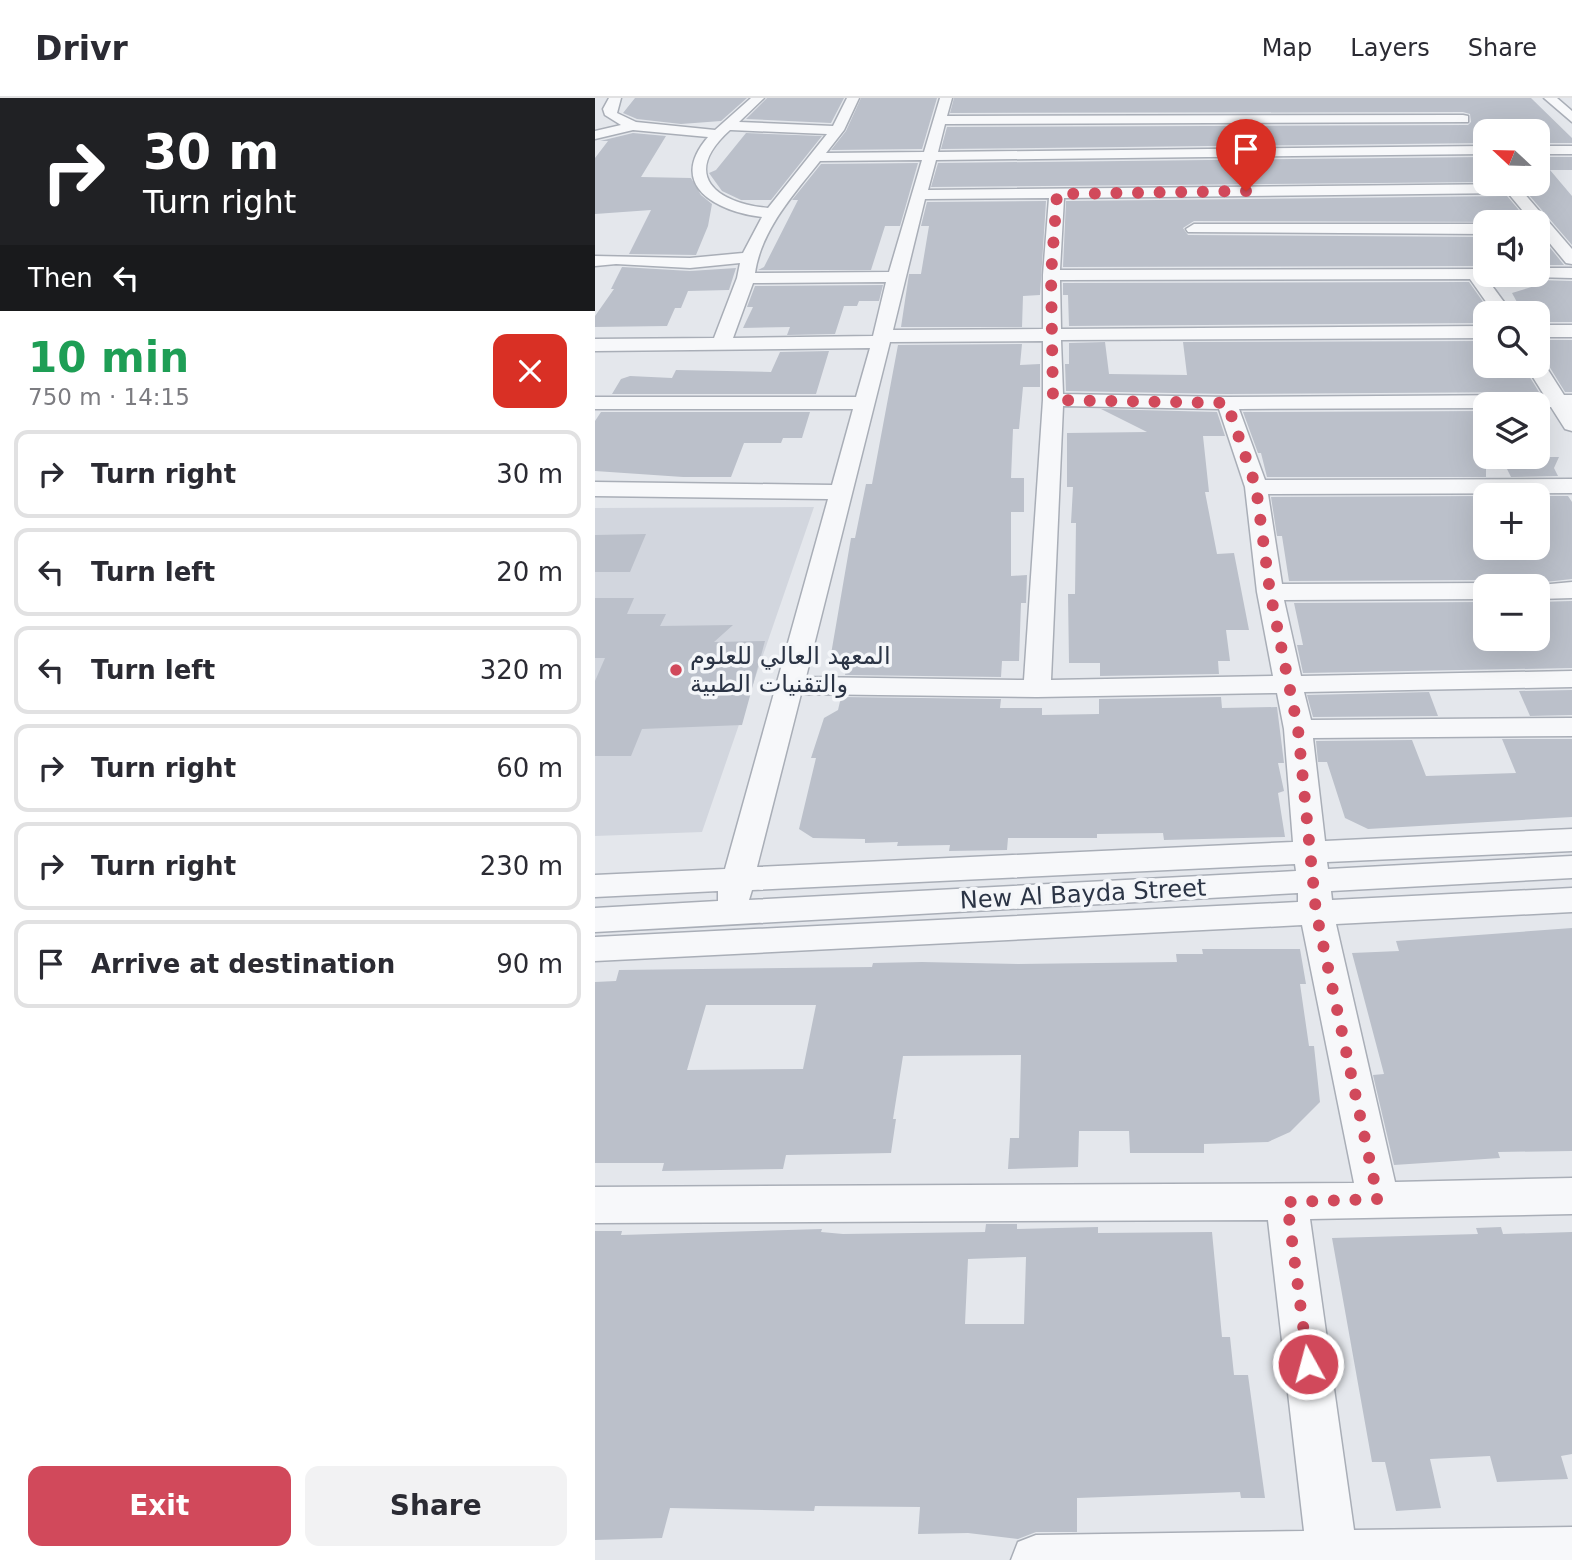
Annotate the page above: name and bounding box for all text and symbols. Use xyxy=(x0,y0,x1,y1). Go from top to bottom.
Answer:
text: Drivr xyxy=(35,29,128,68)
text: Map xyxy=(1262,34,1312,62)
text: Layers xyxy=(1350,34,1430,62)
text: Share xyxy=(1468,34,1537,62)
pin xyxy=(1216,119,1276,191)
north arrow xyxy=(1473,119,1551,196)
map controls xyxy=(1473,119,1550,651)
text: 30 m xyxy=(143,124,279,181)
icon: right xyxy=(28,126,119,217)
icon: arrive xyxy=(1227,130,1265,168)
text: Turn right xyxy=(143,183,296,221)
button: sound xyxy=(1473,210,1550,287)
icon: left xyxy=(107,259,145,297)
text: Then xyxy=(28,263,93,293)
button: search xyxy=(1473,301,1550,378)
text: 10 min xyxy=(28,333,189,382)
button: close xyxy=(493,334,567,408)
text: 750 m · 14:15 xyxy=(28,384,190,410)
button: layers xyxy=(1473,392,1550,469)
icon: right xyxy=(32,455,70,493)
text: Turn right xyxy=(91,459,236,489)
text: 30 m xyxy=(496,459,563,489)
button: + xyxy=(1473,483,1550,560)
icon: left xyxy=(32,553,70,591)
text: Turn left xyxy=(91,557,215,587)
text: 20 m xyxy=(496,557,563,587)
button: − xyxy=(1473,574,1550,651)
place label: المعهد العالي للعلوم والتقنيات الطبية xyxy=(690,642,891,698)
icon: left xyxy=(32,651,70,689)
text: Turn left xyxy=(91,655,215,685)
text: 320 m xyxy=(480,655,563,685)
marker: المعهد العالي للعلوم والتقنيات الطبية xyxy=(668,662,684,678)
icon: right xyxy=(32,749,70,787)
text: Turn right xyxy=(91,753,236,783)
text: 60 m xyxy=(496,753,563,783)
icon: right xyxy=(32,847,70,885)
text: Turn right xyxy=(91,851,236,881)
text: 230 m xyxy=(480,851,563,881)
street label: New Al Bayda Street xyxy=(959,874,1207,914)
icon: arrive xyxy=(32,945,70,983)
text: Arrive at destination xyxy=(91,949,395,979)
text: 90 m xyxy=(496,949,563,979)
position arrow xyxy=(1271,1327,1345,1401)
button: Exit xyxy=(28,1466,291,1546)
button: Share xyxy=(305,1466,567,1546)

